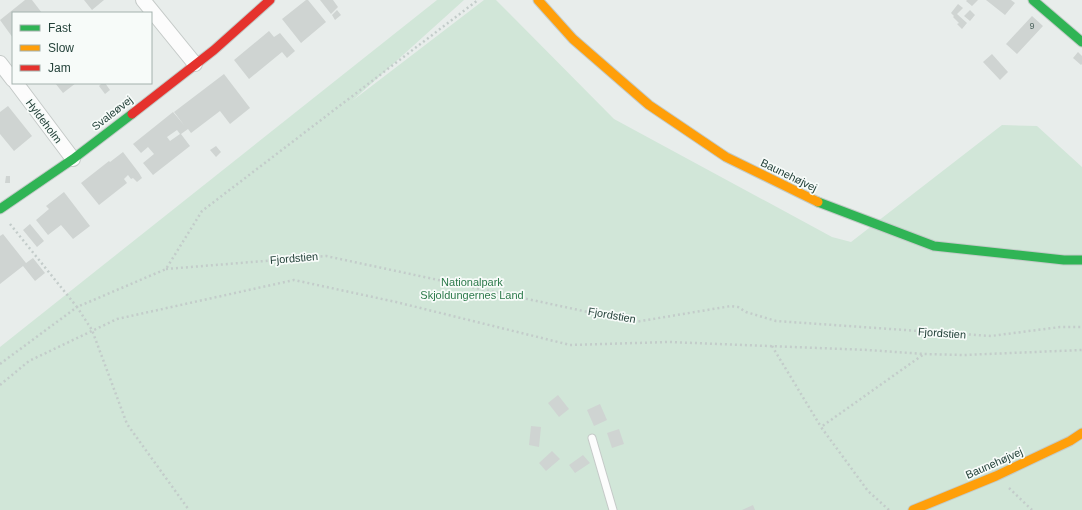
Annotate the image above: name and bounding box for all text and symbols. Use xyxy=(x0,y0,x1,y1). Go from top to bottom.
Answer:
legend xyxy=(12,12,152,84)
text: Fast xyxy=(48,21,72,35)
house number: 9 xyxy=(1029,21,1035,31)
text: Slow xyxy=(48,41,74,55)
text: Jam xyxy=(48,61,71,75)
street label: Svaleøvej xyxy=(89,93,135,133)
street label: Hyldeholm xyxy=(24,97,64,145)
street label: Baunehøjvej xyxy=(759,156,819,194)
street label: Fjordstien xyxy=(269,250,319,266)
park label: Nationalpark Skjoldungernes Land xyxy=(420,276,524,301)
street label: Fjordstien xyxy=(587,305,637,325)
street label: Fjordstien xyxy=(917,325,967,341)
street label: Baunehøjvej xyxy=(964,445,1024,481)

